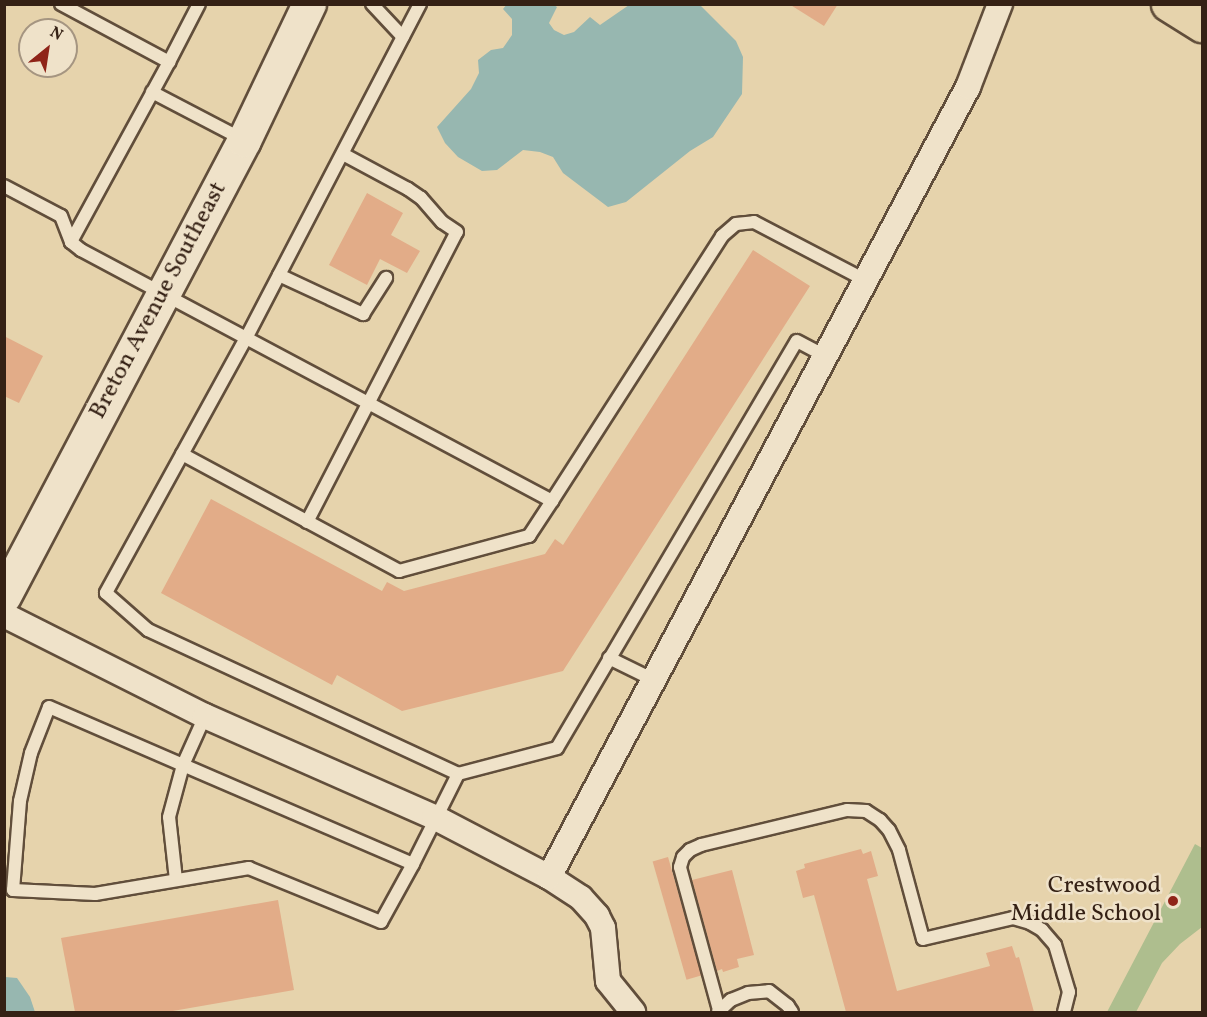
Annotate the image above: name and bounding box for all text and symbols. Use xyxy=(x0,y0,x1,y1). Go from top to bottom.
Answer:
north arrow xyxy=(18,18,78,78)
text: N xyxy=(45,22,67,47)
street label: Breton Avenue Southeast xyxy=(84,178,234,424)
place label: Crestwood Middle School xyxy=(1011,873,1161,929)
marker: Crestwood Middle School xyxy=(1166,894,1180,908)

